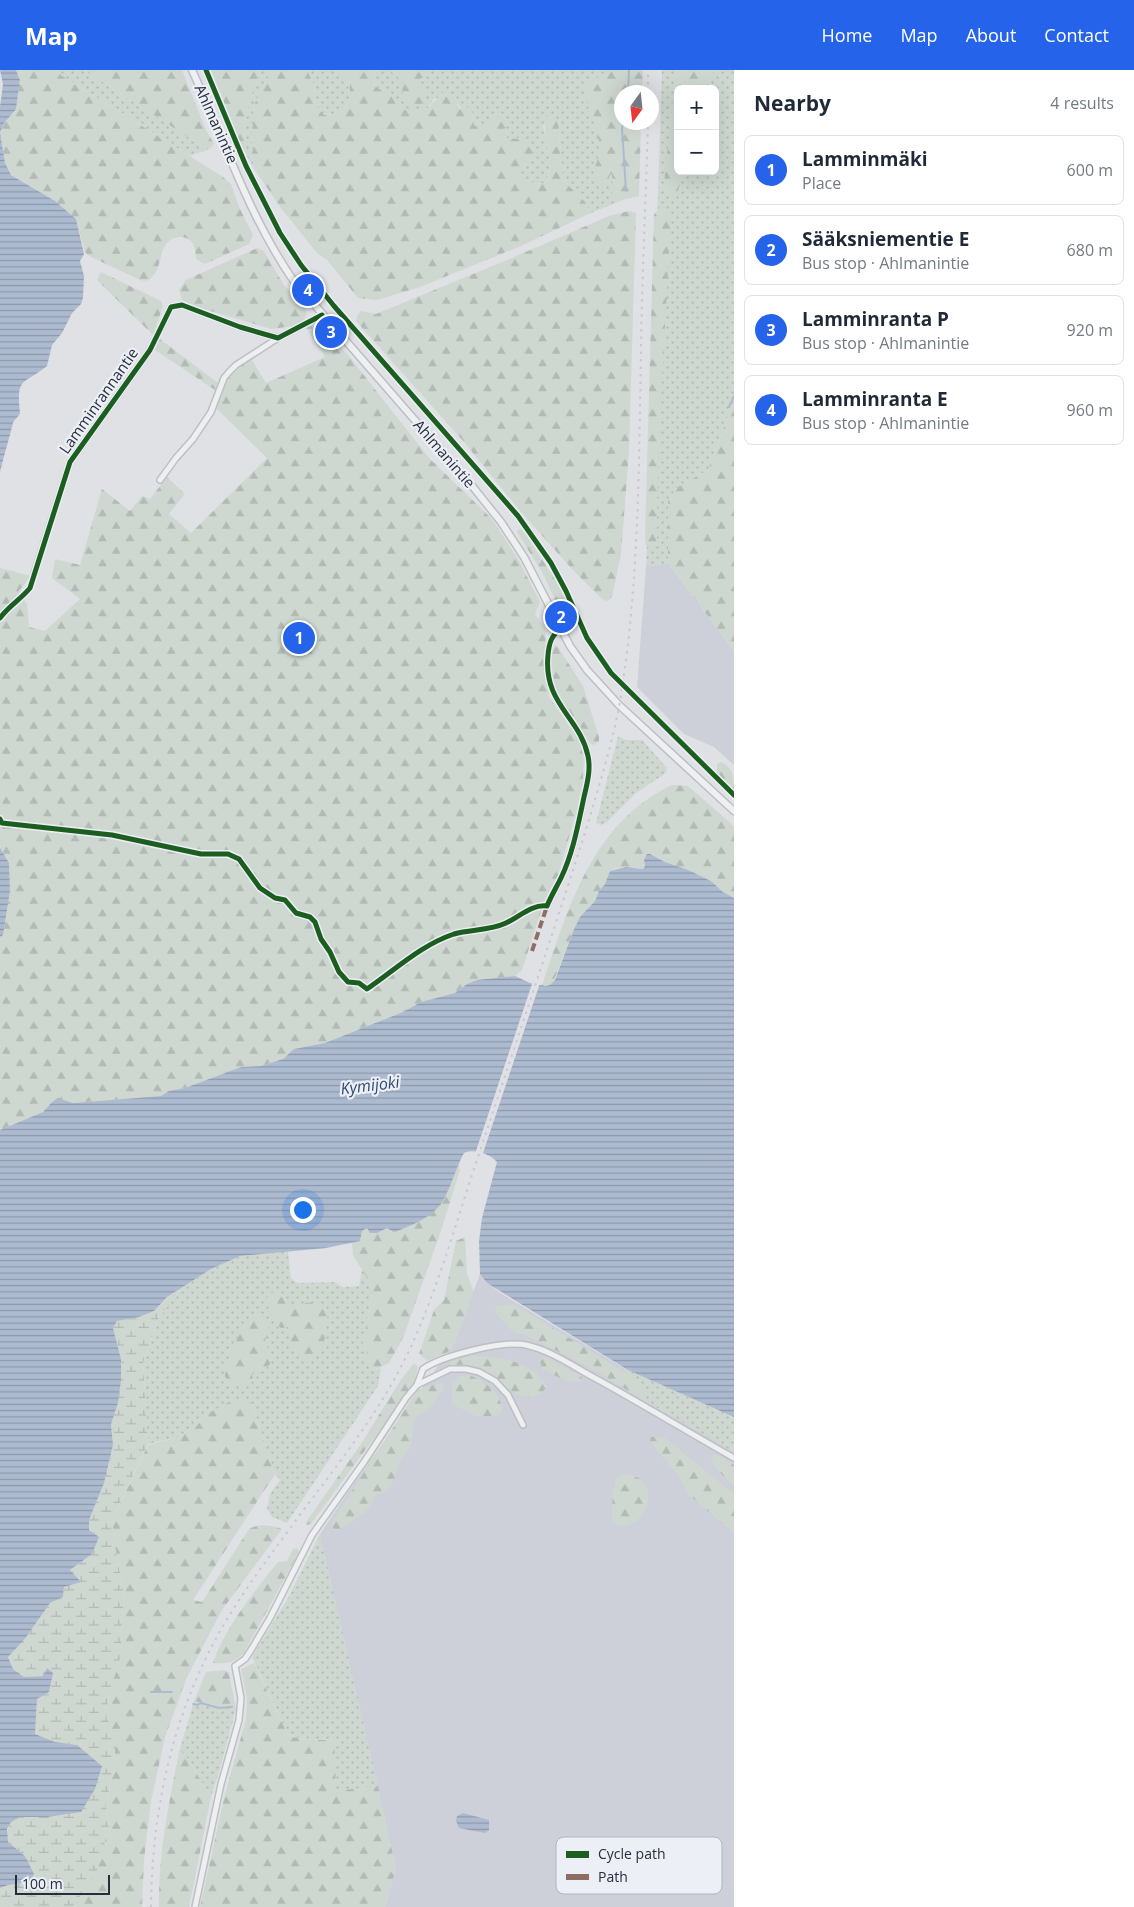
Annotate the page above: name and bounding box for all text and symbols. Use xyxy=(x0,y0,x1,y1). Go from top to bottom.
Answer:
text: Map xyxy=(25,19,77,52)
text: Home xyxy=(822,23,872,47)
text: Map xyxy=(900,23,938,47)
text: About xyxy=(966,23,1016,47)
text: Contact xyxy=(1044,23,1109,47)
street label: Ahlmanintie xyxy=(191,81,243,166)
north arrow xyxy=(614,85,659,130)
map controls xyxy=(674,85,719,175)
button: + xyxy=(674,85,719,130)
text: Nearby xyxy=(754,89,831,117)
text: 4 results xyxy=(1050,92,1114,114)
button: − xyxy=(674,130,719,175)
text: Lamminmäki xyxy=(802,146,928,172)
text: 1 xyxy=(766,159,776,181)
text: 600 m xyxy=(1067,159,1113,181)
text: Place xyxy=(802,172,841,194)
text: Sääksniementie E xyxy=(802,226,969,252)
text: 2 xyxy=(766,239,776,261)
text: 680 m xyxy=(1067,239,1113,261)
text: Bus stop · Ahlmanintie xyxy=(802,252,969,274)
pin: 4 xyxy=(292,271,324,309)
text: Lamminranta P xyxy=(802,306,949,332)
pin: 3 xyxy=(315,313,347,351)
text: 3 xyxy=(766,319,776,341)
text: 920 m xyxy=(1067,319,1113,341)
text: Bus stop · Ahlmanintie xyxy=(802,332,969,354)
street label: Lamminrannantie xyxy=(54,344,142,457)
text: Lamminranta E xyxy=(802,386,948,412)
text: 4 xyxy=(766,399,776,421)
text: 960 m xyxy=(1067,399,1113,421)
text: Bus stop · Ahlmanintie xyxy=(802,412,969,434)
street label: Ahlmanintie xyxy=(410,415,480,492)
pin: 2 xyxy=(545,598,577,636)
pin: 1 xyxy=(283,619,315,657)
water label: Kymijoki xyxy=(339,1070,402,1100)
your location xyxy=(290,1197,316,1223)
legend xyxy=(556,1837,722,1894)
text: Cycle path xyxy=(598,1844,666,1863)
text: Path xyxy=(598,1867,628,1886)
scale bar xyxy=(15,1872,110,1895)
text: 100 m xyxy=(22,1874,63,1893)

